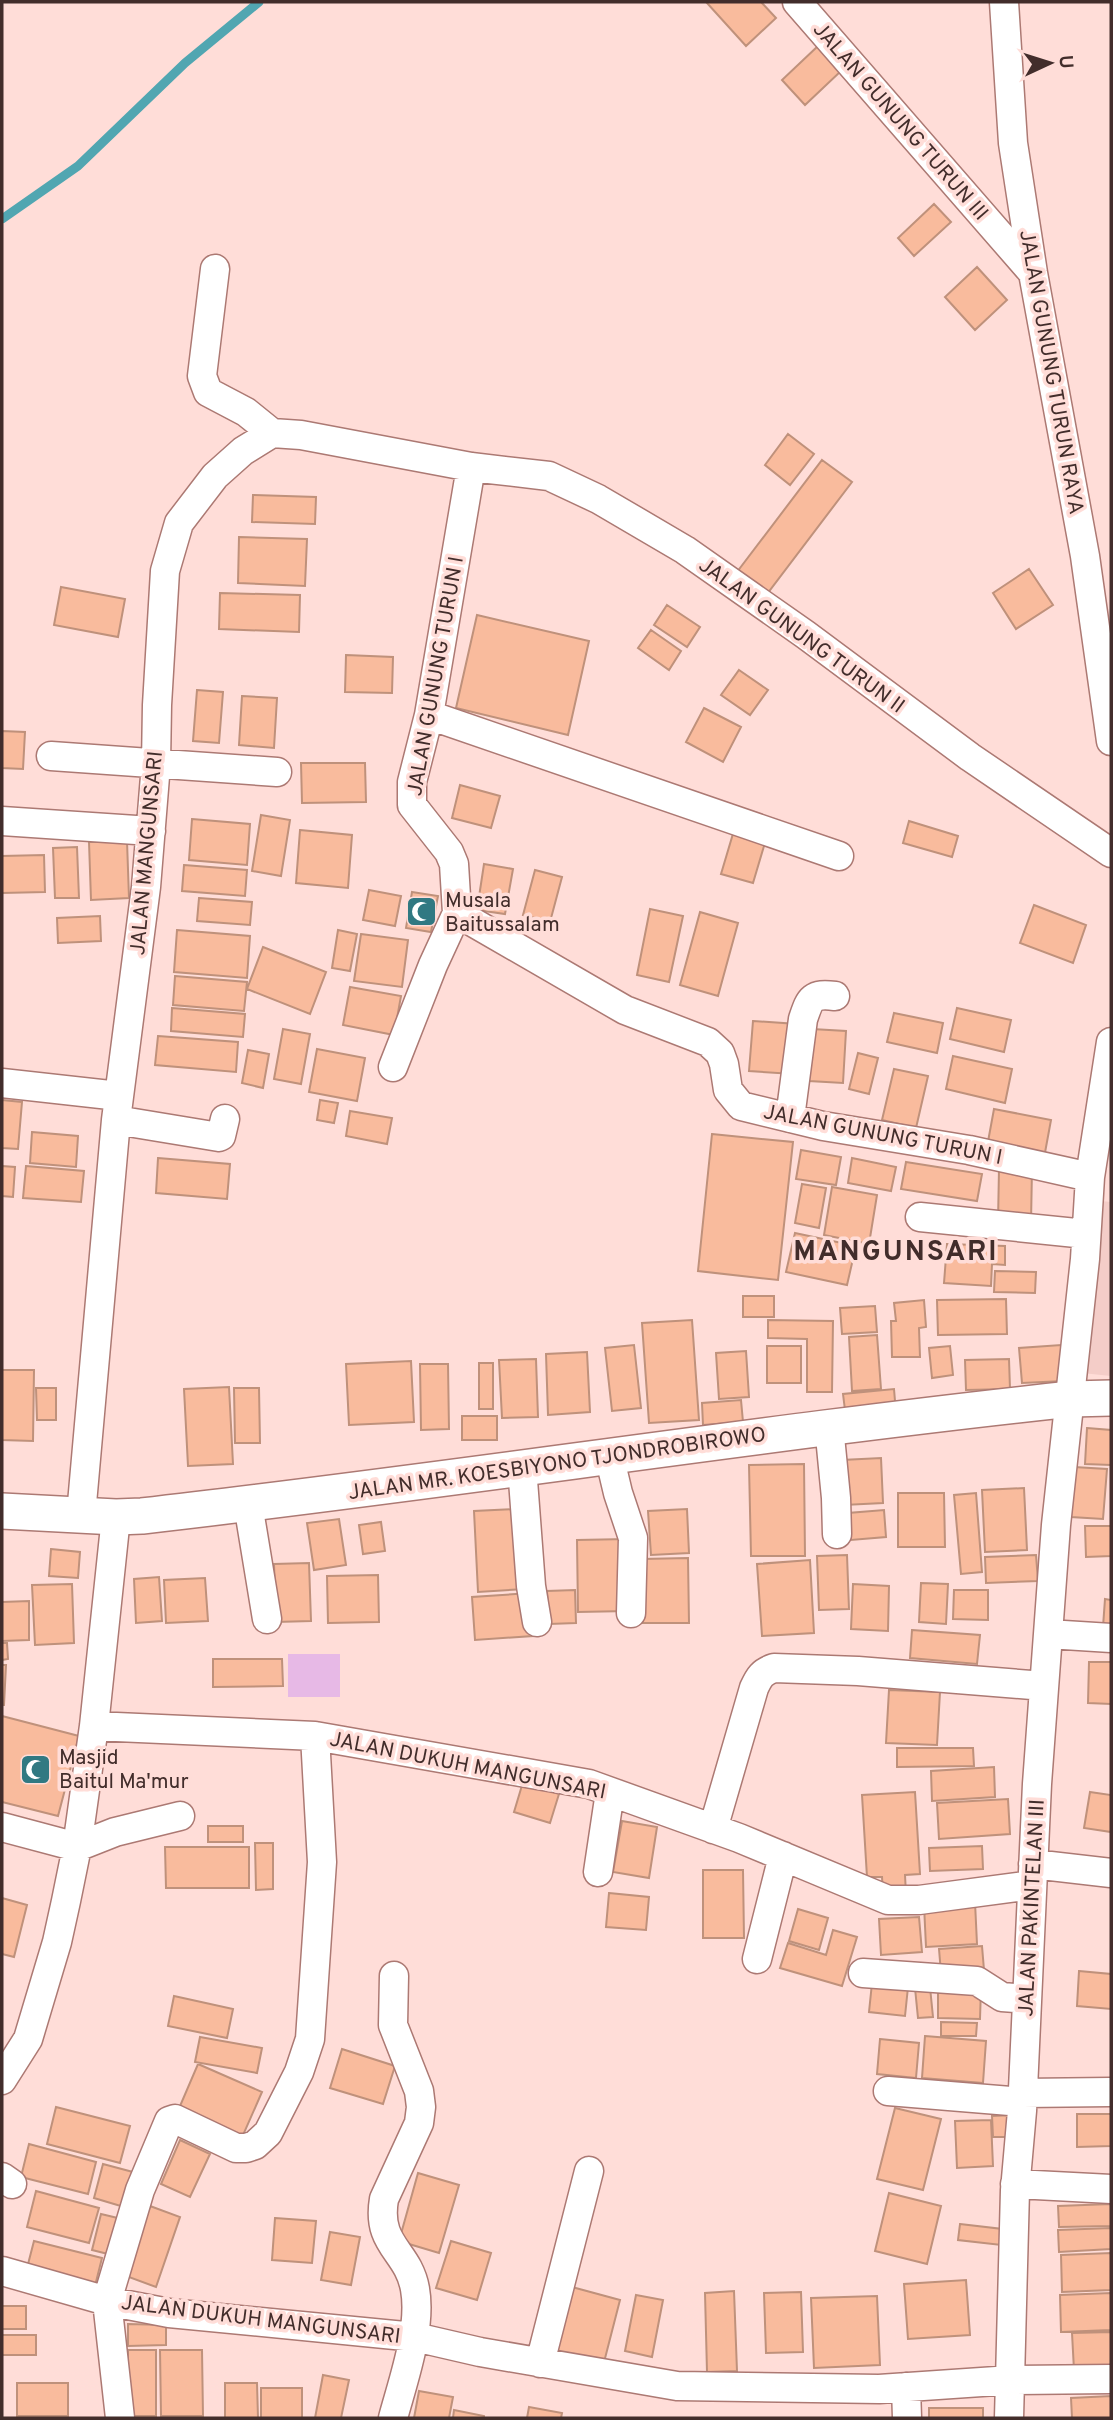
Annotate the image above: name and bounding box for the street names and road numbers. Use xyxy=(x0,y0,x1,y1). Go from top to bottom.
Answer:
street label: JALAN GUNUNG TURUN III xyxy=(806,17,993,227)
street label: JALAN GUNUNG TURUN RAYA xyxy=(1012,228,1089,517)
street label: JALAN GUNUNG TURUN II xyxy=(693,552,910,720)
street label: JALAN GUNUNG TURUN I xyxy=(402,554,471,798)
street label: JALAN MANGUNSARI xyxy=(125,750,170,956)
street label: JALAN GUNUNG TURUN I xyxy=(761,1099,1004,1172)
street label: JALAN MR. KOESBIYONO TJONDROBIROWO xyxy=(347,1422,768,1507)
street label: JALAN DUKUH MANGUNSARI xyxy=(327,1726,608,1807)
street label: JALAN PAKINTELAN III xyxy=(1013,1799,1052,2017)
street label: JALAN DUKUH MANGUNSARI xyxy=(120,2290,402,2351)

